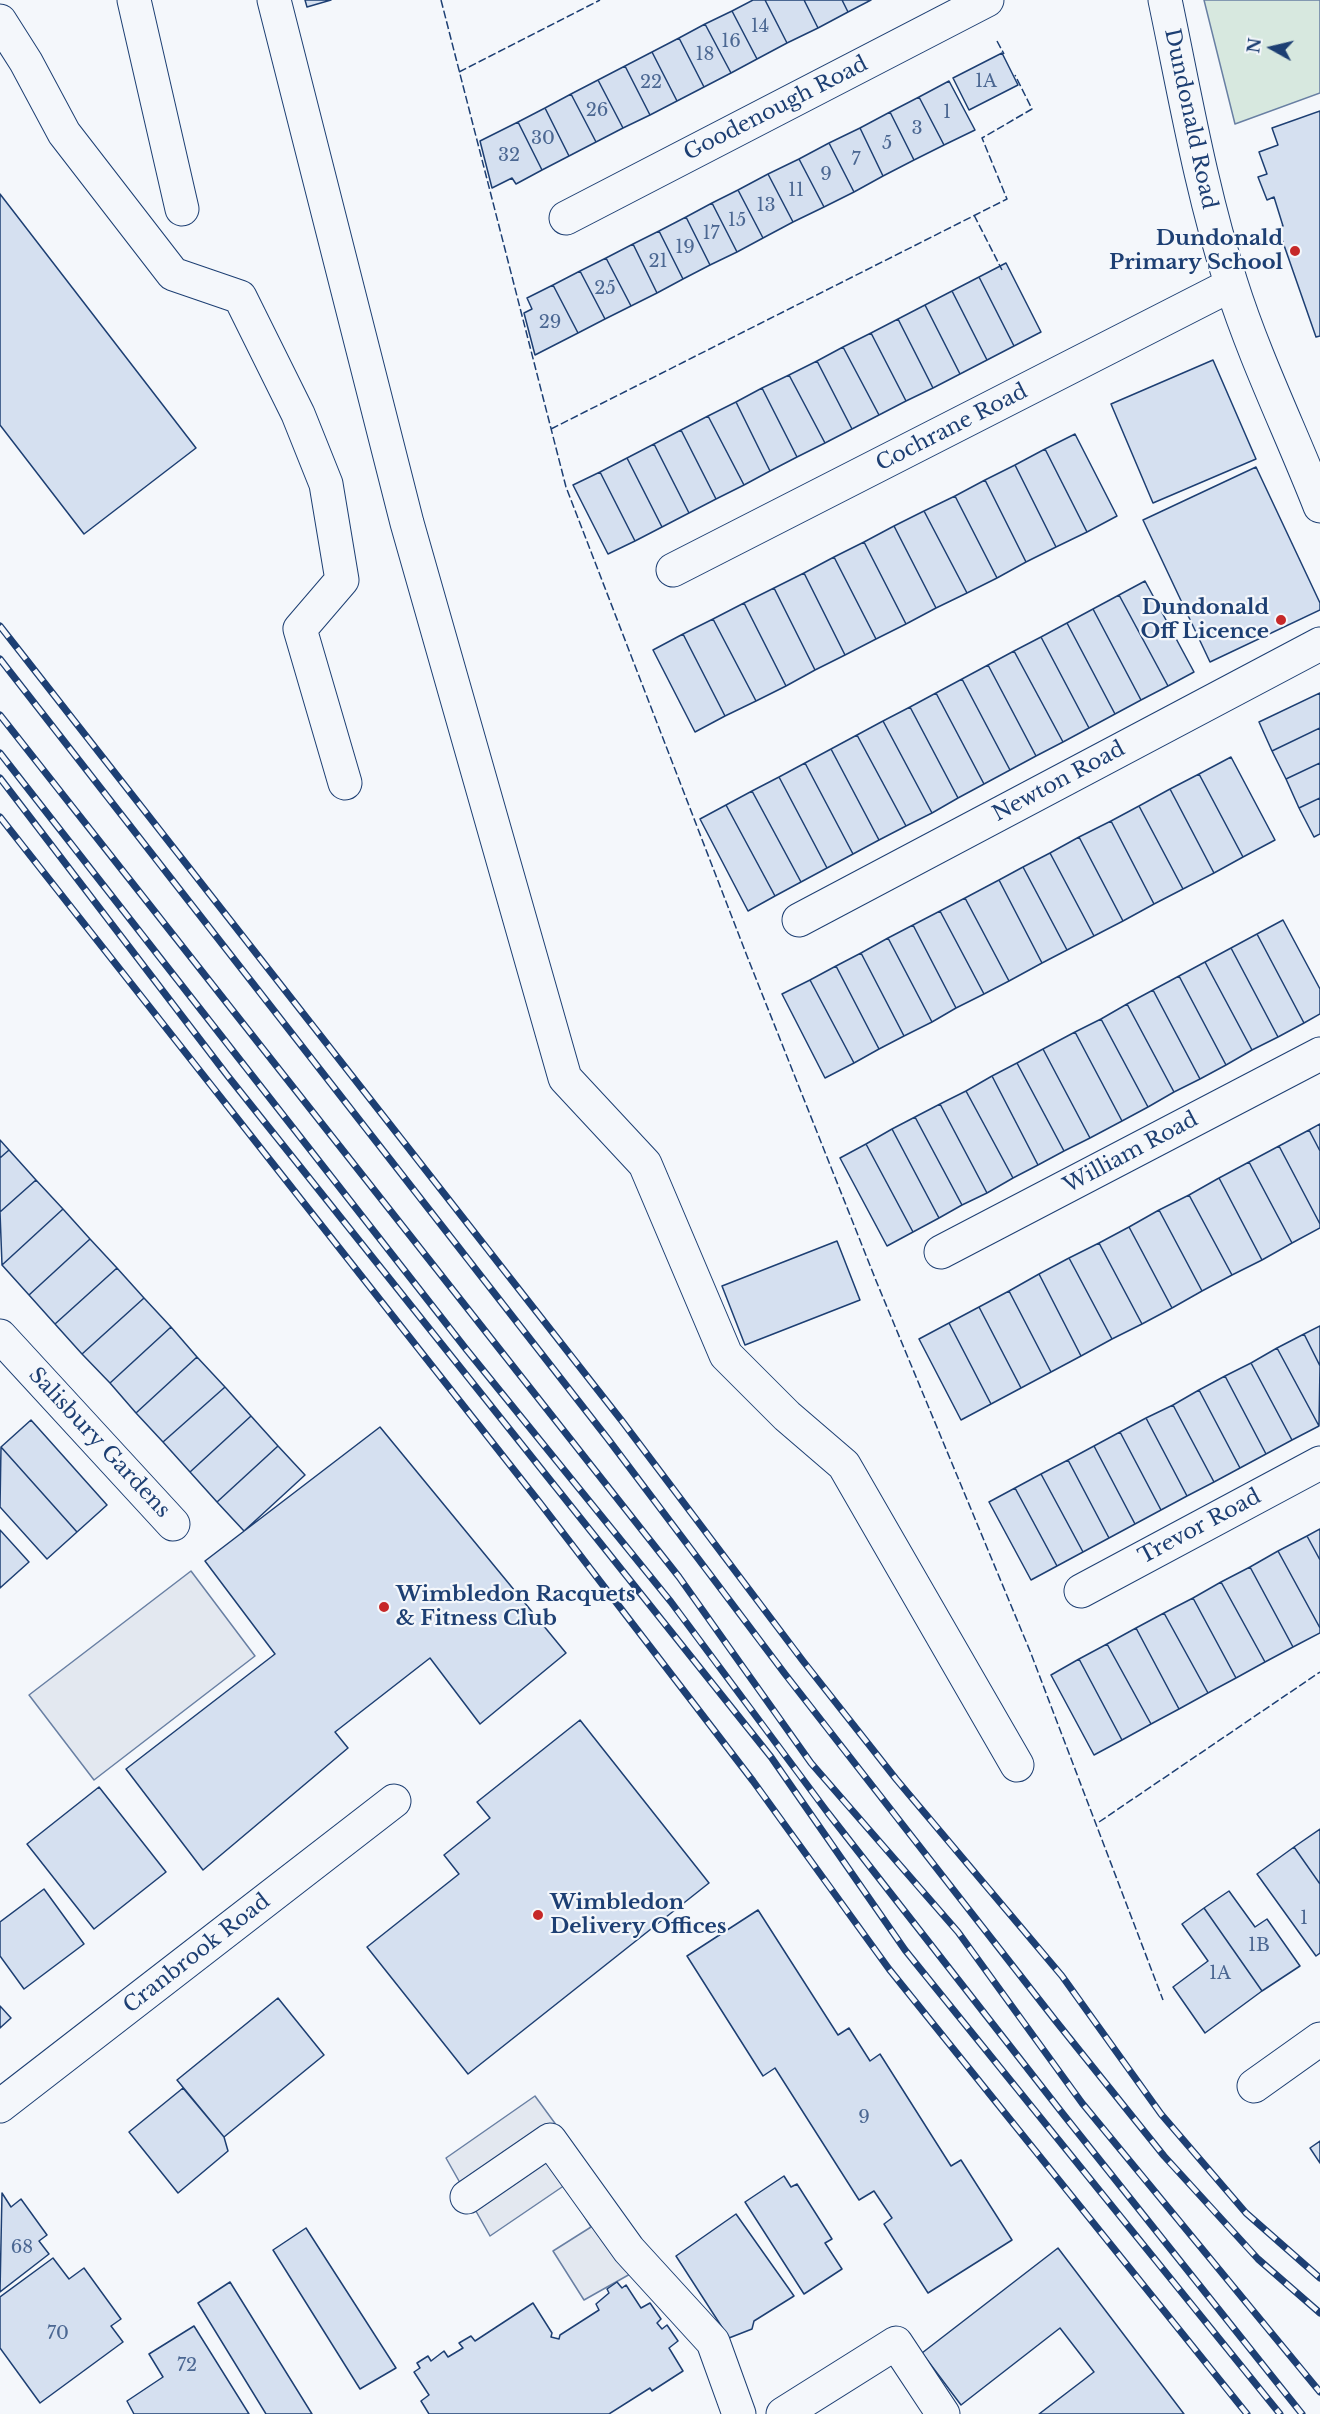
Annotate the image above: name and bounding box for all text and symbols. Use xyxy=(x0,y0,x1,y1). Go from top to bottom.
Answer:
house number: 14 xyxy=(751,16,769,38)
north arrow xyxy=(1242,18,1302,78)
street label: Dundonald Road xyxy=(1159,26,1221,212)
house number: 16 xyxy=(721,31,741,53)
text: N xyxy=(1243,37,1265,54)
house number: 18 xyxy=(696,44,714,66)
street label: Goodenough Road xyxy=(680,52,872,166)
house number: 1A xyxy=(975,71,997,93)
house number: 22 xyxy=(640,72,662,94)
house number: 26 xyxy=(586,100,608,122)
house number: 1 xyxy=(943,102,951,124)
house number: 3 xyxy=(911,118,923,140)
house number: 30 xyxy=(531,128,555,150)
house number: 5 xyxy=(882,133,892,155)
house number: 32 xyxy=(498,145,520,167)
house number: 7 xyxy=(851,149,861,171)
house number: 9 xyxy=(820,164,832,186)
house number: 11 xyxy=(788,180,804,202)
house number: 13 xyxy=(756,195,776,217)
house number: 15 xyxy=(728,210,746,232)
house number: 17 xyxy=(702,223,720,245)
place label: Dundonald Primary School xyxy=(1109,226,1283,276)
house number: 19 xyxy=(675,237,695,259)
marker: Dundonald Primary School xyxy=(1288,244,1302,258)
house number: 21 xyxy=(648,251,668,273)
house number: 25 xyxy=(594,278,616,300)
house number: 29 xyxy=(539,312,561,334)
street label: Cochrane Road xyxy=(872,379,1032,477)
place label: Dundonald Off Licence xyxy=(1140,595,1269,645)
marker: Dundonald Off Licence xyxy=(1274,613,1288,627)
street label: Newton Road xyxy=(989,737,1129,827)
street label: William Road xyxy=(1059,1107,1203,1199)
street label: Salisbury Gardens xyxy=(23,1363,175,1523)
street label: Trevor Road xyxy=(1135,1484,1265,1570)
place label: Wimbledon Racquets & Fitness Club xyxy=(396,1582,636,1632)
marker: Wimbledon Racquets & Fitness Club xyxy=(377,1600,391,1614)
street label: Cranbrook Road xyxy=(119,1889,275,2019)
place label: Wimbledon Delivery Offices xyxy=(550,1890,727,1940)
marker: Wimbledon Delivery Offices xyxy=(531,1908,545,1922)
house number: 1 xyxy=(1300,1908,1308,1930)
house number: 1B xyxy=(1248,1935,1270,1957)
house number: 1A xyxy=(1209,1963,1231,1985)
house number: 9 xyxy=(858,2107,870,2129)
house number: 68 xyxy=(11,2237,33,2259)
house number: 70 xyxy=(47,2323,69,2345)
house number: 72 xyxy=(177,2355,197,2377)

